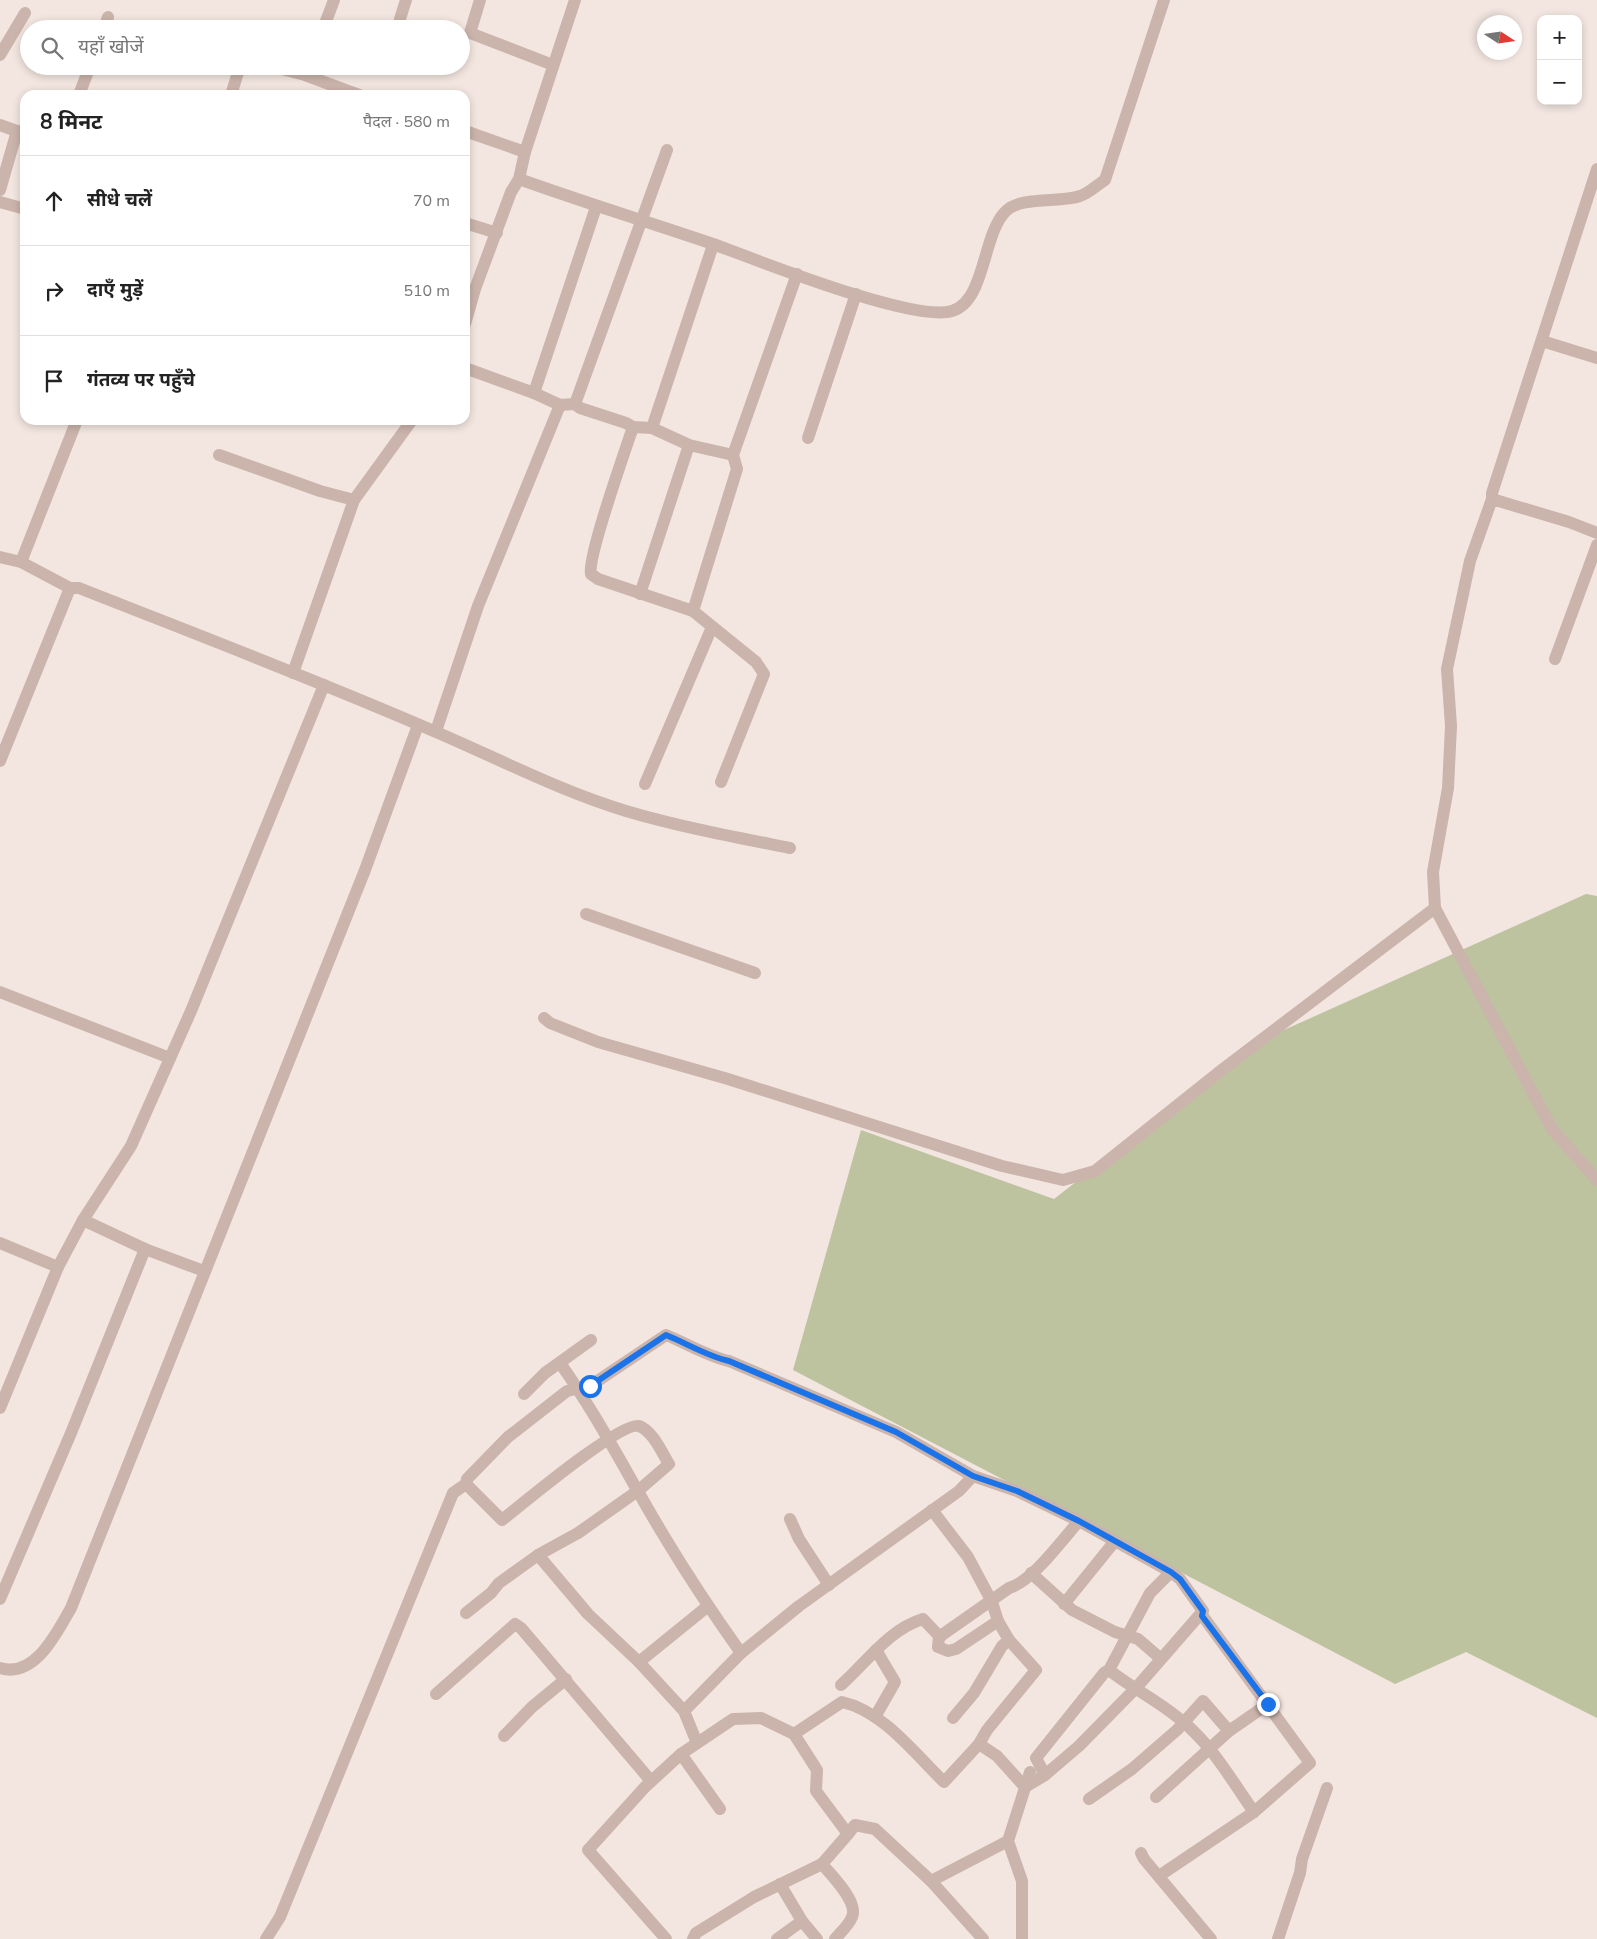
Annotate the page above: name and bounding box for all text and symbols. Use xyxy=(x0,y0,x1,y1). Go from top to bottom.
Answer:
north arrow xyxy=(1477,15,1522,60)
map controls xyxy=(1537,15,1582,105)
button: + xyxy=(1537,15,1582,60)
search box xyxy=(20,20,470,75)
icon: search xyxy=(38,34,66,62)
text: यहाँ खोजें xyxy=(78,34,143,60)
button: − xyxy=(1537,60,1582,105)
text: 8 मिनट xyxy=(40,108,102,136)
text: पैदल · 580 m xyxy=(363,111,450,133)
icon: ahead xyxy=(40,187,68,215)
text: सीधे चलें xyxy=(87,187,152,213)
text: 70 m xyxy=(413,190,450,212)
icon: right xyxy=(40,277,68,305)
text: दाएँ मुड़ें xyxy=(87,277,143,303)
text: 510 m xyxy=(403,280,450,302)
icon: arrive xyxy=(40,367,68,395)
text: गंतव्य पर पहुँचे xyxy=(87,367,195,393)
route start xyxy=(579,1375,602,1398)
route end xyxy=(1257,1693,1280,1716)

